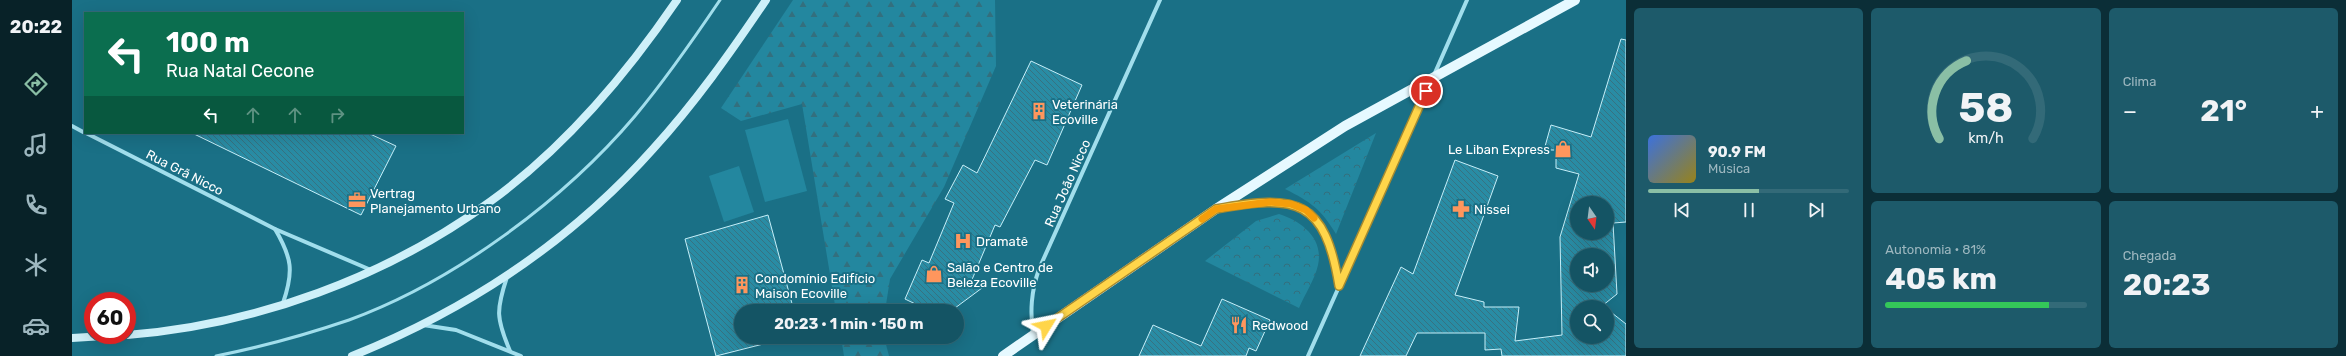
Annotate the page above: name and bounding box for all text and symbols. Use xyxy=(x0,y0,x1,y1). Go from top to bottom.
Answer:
text: 20:22 xyxy=(10,16,62,38)
text: 100 m xyxy=(166,26,250,59)
icon: left xyxy=(100,28,152,80)
text: Rua Natal Cecone xyxy=(166,60,314,82)
icon: directions xyxy=(22,70,50,98)
pin xyxy=(1409,74,1443,108)
text: Clima xyxy=(2123,74,2156,89)
icon: arrive xyxy=(1415,80,1437,102)
text: 58 xyxy=(1958,82,2013,131)
text: 21° xyxy=(2200,93,2247,129)
place label: Veterinária Ecoville xyxy=(1052,97,1118,127)
text: − xyxy=(2123,98,2137,125)
text: + xyxy=(2310,98,2324,125)
building icon: Veterinária Ecoville xyxy=(1029,101,1049,121)
icon: left xyxy=(200,104,222,126)
icon: ahead xyxy=(242,104,264,126)
icon: ahead xyxy=(284,104,306,126)
icon: right xyxy=(326,104,348,126)
text: km/h xyxy=(1968,129,2004,146)
icon: music xyxy=(22,131,50,159)
street label: Rua João Nicco xyxy=(1041,137,1093,229)
shop icon: Le Liban Express xyxy=(1553,139,1573,159)
place label: Le Liban Express xyxy=(1448,142,1550,157)
text: 90.9 FM xyxy=(1708,143,1766,161)
street label: Rua Grã Nicco xyxy=(144,147,226,198)
text: Música xyxy=(1708,161,1750,176)
place label: Vertrag Planejamento Urbano xyxy=(370,186,501,216)
office icon: Vertrag Planejamento Urbano xyxy=(347,190,367,210)
icon: phone xyxy=(22,191,50,219)
north arrow xyxy=(1570,196,1614,240)
map controls xyxy=(1570,196,1614,344)
pharmacy icon: Nissei xyxy=(1451,199,1471,219)
icon: previous xyxy=(1671,199,1693,221)
icon: pause xyxy=(1738,199,1760,221)
icon: next xyxy=(1805,199,1827,221)
place label: Nissei xyxy=(1474,202,1510,217)
hospital icon: Dramatê xyxy=(953,231,973,251)
place label: Dramatê xyxy=(976,234,1028,249)
text: Autonomia · 81% xyxy=(1885,242,1986,257)
button: sound xyxy=(1570,248,1614,292)
text: Chegada xyxy=(2123,248,2176,263)
icon: climate xyxy=(22,251,50,279)
place label: Salão e Centro de Beleza Ecoville xyxy=(947,260,1053,290)
text: 405 km xyxy=(1885,261,1997,297)
shop icon: Salão e Centro de Beleza Ecoville xyxy=(924,264,944,284)
text: 20:23 xyxy=(2123,267,2211,303)
place label: Condomínio Edifício Maison Ecoville xyxy=(755,271,875,301)
building icon: Condomínio Edifício Maison Ecoville xyxy=(732,275,752,295)
speed limit sign: 60 xyxy=(84,292,136,344)
button: search xyxy=(1570,300,1614,344)
position arrow xyxy=(1025,305,1067,347)
icon: car xyxy=(22,312,50,340)
text: 20:23 · 1 min · 150 m xyxy=(774,315,924,333)
restaurant icon: Redwood xyxy=(1229,315,1249,335)
place label: Redwood xyxy=(1252,318,1308,333)

